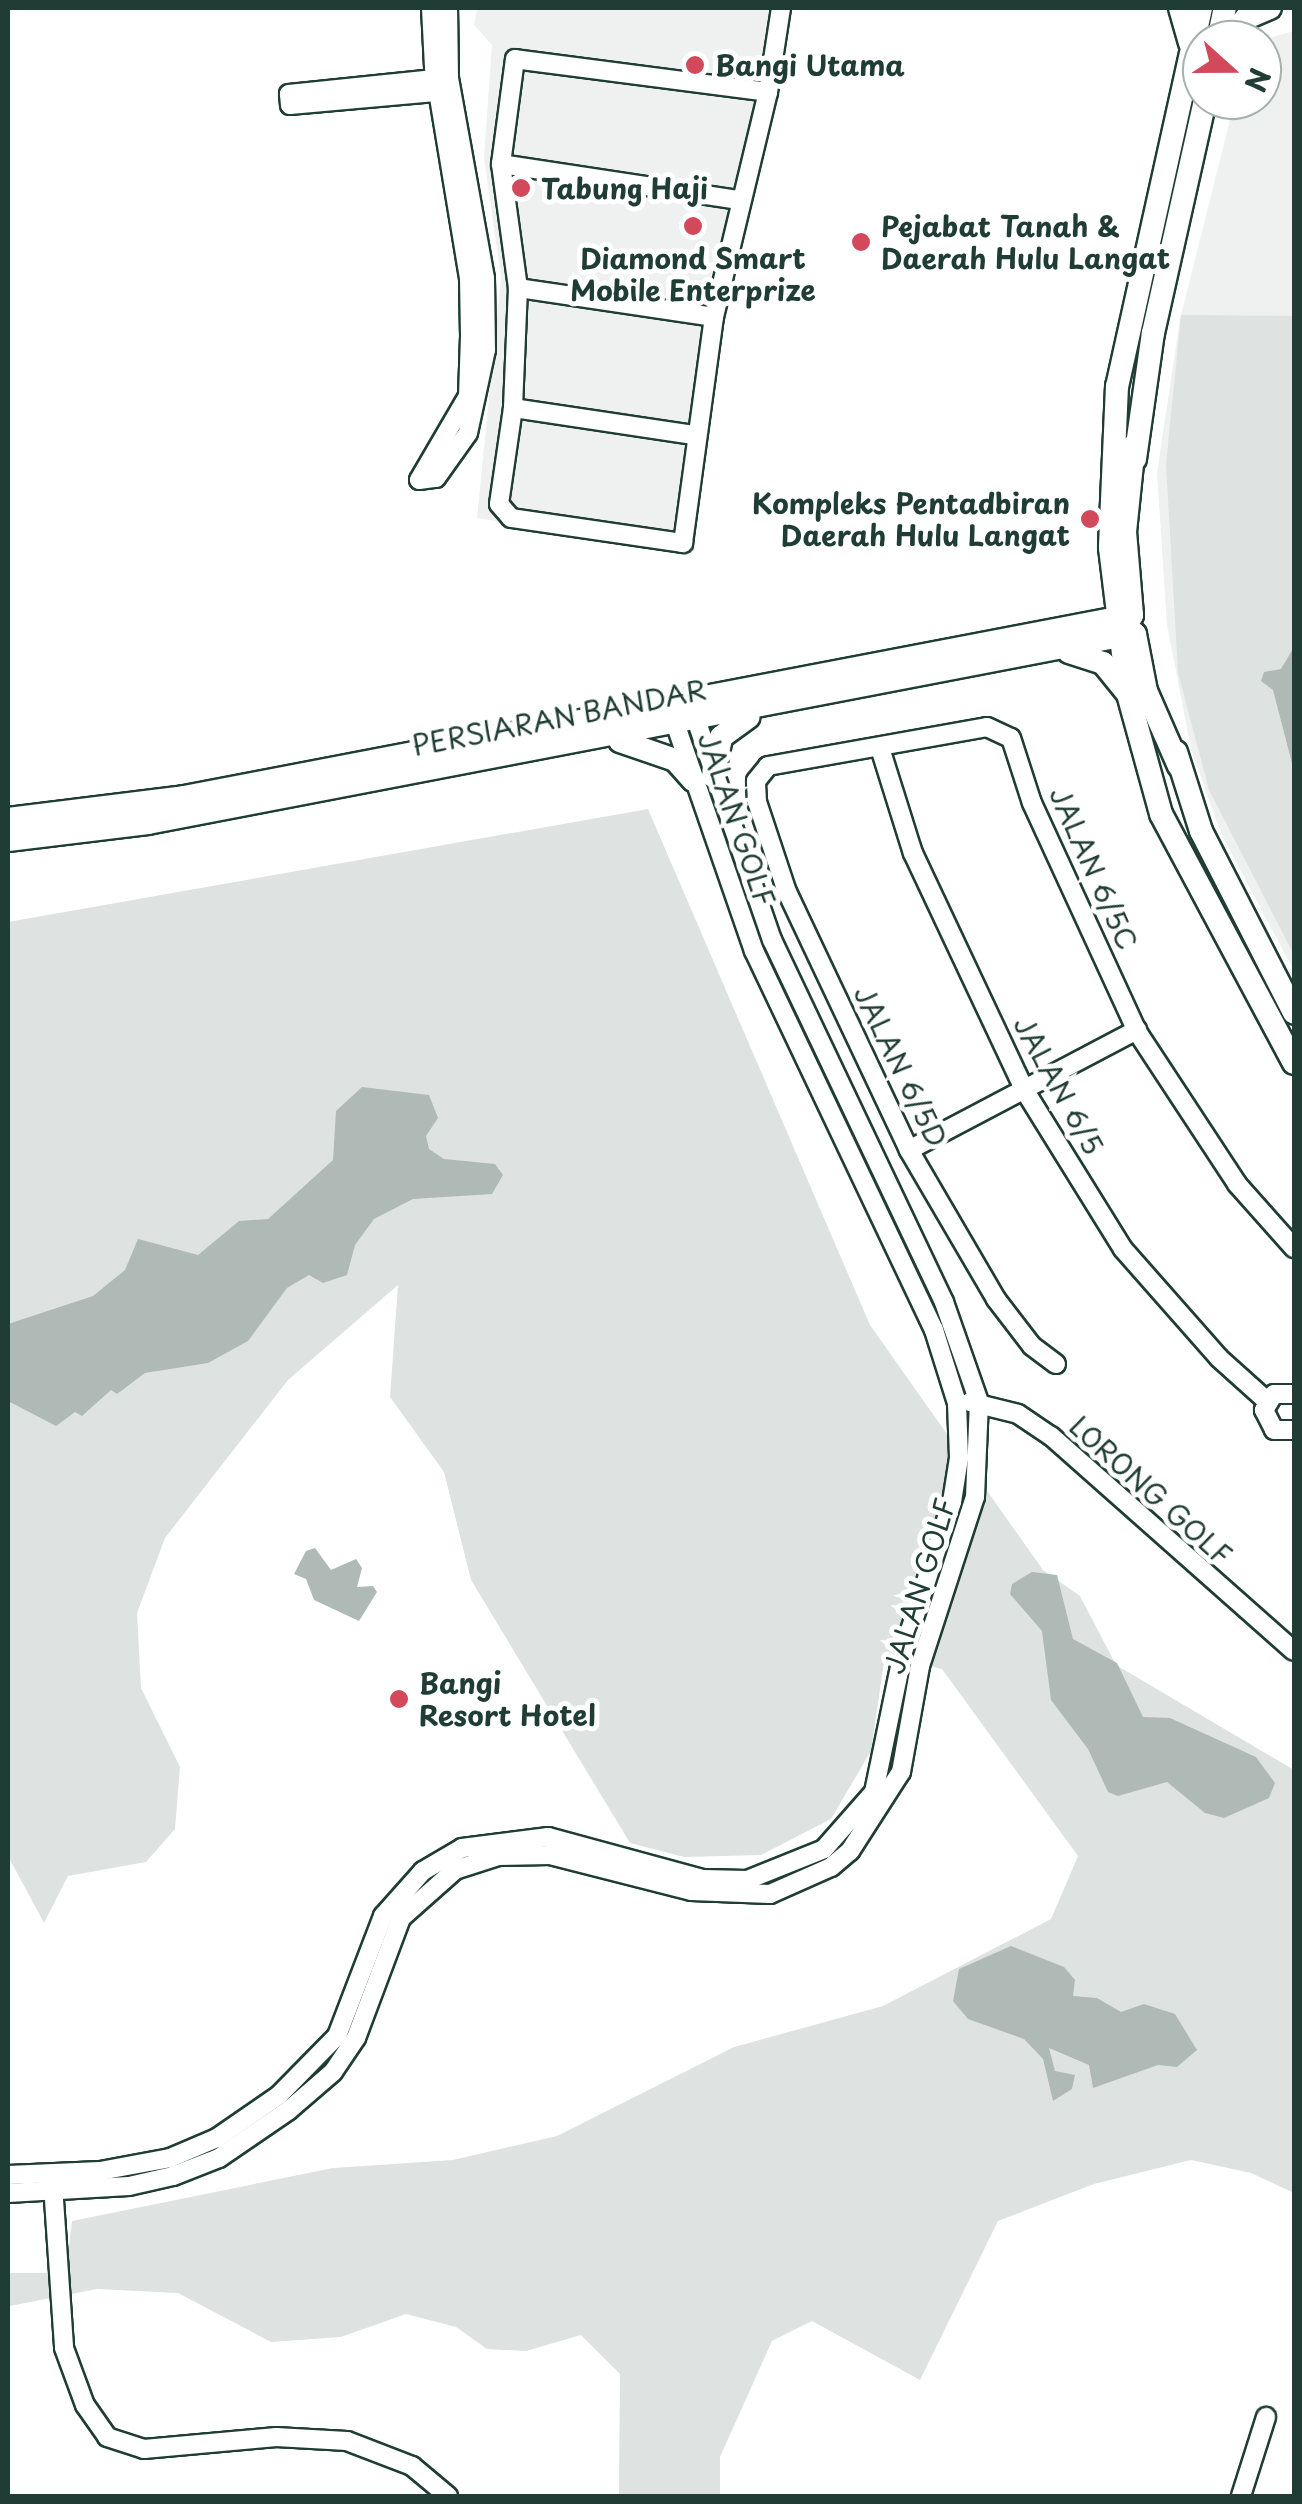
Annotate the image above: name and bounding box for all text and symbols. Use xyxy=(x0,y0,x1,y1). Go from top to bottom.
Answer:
north arrow xyxy=(1182,20,1282,120)
place label: Bangi Utama xyxy=(715,48,906,82)
marker: Bangi Utama xyxy=(684,54,706,76)
text: N xyxy=(1235,62,1283,98)
place label: Tabung Haji xyxy=(541,171,710,205)
marker: Tabung Haji xyxy=(510,177,532,199)
place label: Pejabat Tanah & Daerah Hulu Langat xyxy=(881,209,1172,275)
marker: Diamond Smart Mobile Enterprize xyxy=(682,215,704,237)
marker: Pejabat Tanah & Daerah Hulu Langat xyxy=(850,231,872,253)
place label: Diamond Smart Mobile Enterprize xyxy=(569,241,817,307)
place label: Kompleks Pentadbiran Daerah Hulu Langat xyxy=(751,486,1070,552)
marker: Kompleks Pentadbiran Daerah Hulu Langat xyxy=(1079,508,1101,530)
street label: PERSIARAN BANDAR xyxy=(408,672,710,762)
street label: JALAN GOLF xyxy=(691,727,783,911)
street label: JALAN 6/5C xyxy=(1043,781,1145,955)
street label: JALAN 6/5D xyxy=(847,980,955,1152)
street label: JALAN 6/5 xyxy=(1007,1010,1111,1160)
street label: LORONG GOLF xyxy=(1062,1408,1240,1572)
street label: JALAN GOLF xyxy=(876,1494,962,1678)
place label: Bangi Resort Hotel xyxy=(419,1666,597,1732)
marker: Bangi Resort Hotel xyxy=(388,1688,410,1710)

